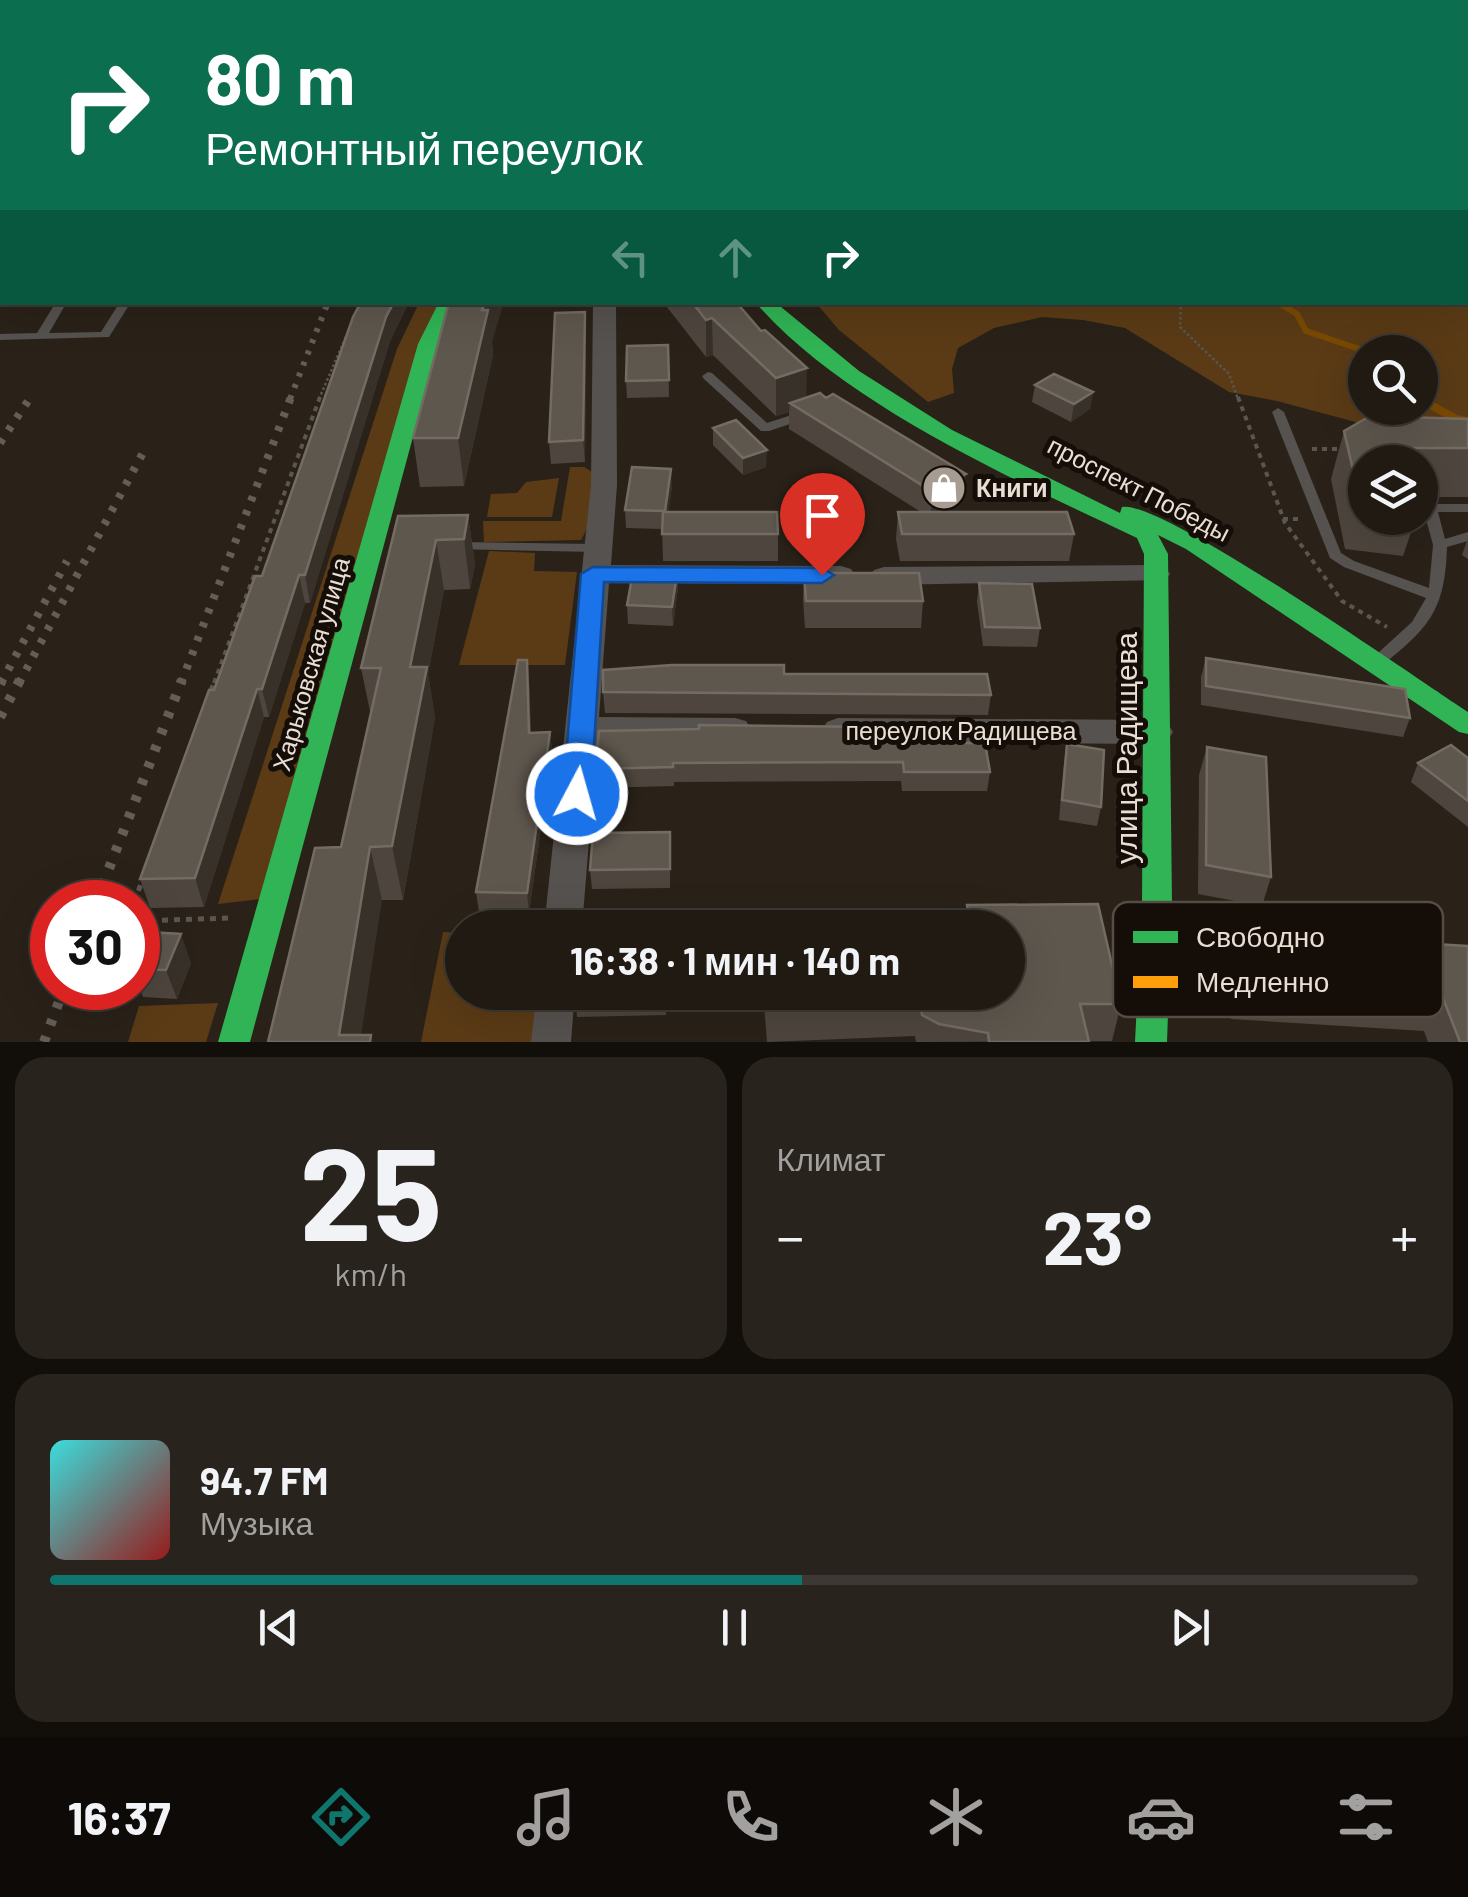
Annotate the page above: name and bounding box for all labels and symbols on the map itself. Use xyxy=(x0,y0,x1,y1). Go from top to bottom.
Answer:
street label: проспект Победы xyxy=(1043,429,1236,547)
shop icon: Книги xyxy=(921,465,967,511)
place label: Книги xyxy=(976,472,1048,502)
pin xyxy=(780,473,865,576)
street label: Харьковская улица xyxy=(265,553,355,774)
street label: улица Радищева xyxy=(1107,632,1143,864)
street label: переулок Радищева xyxy=(845,715,1077,745)
position arrow xyxy=(525,742,629,846)
speed limit sign: 30 xyxy=(30,880,160,1010)
legend xyxy=(1113,902,1443,1017)
text: Свободно xyxy=(1196,919,1325,953)
text: Медленно xyxy=(1196,964,1329,998)

